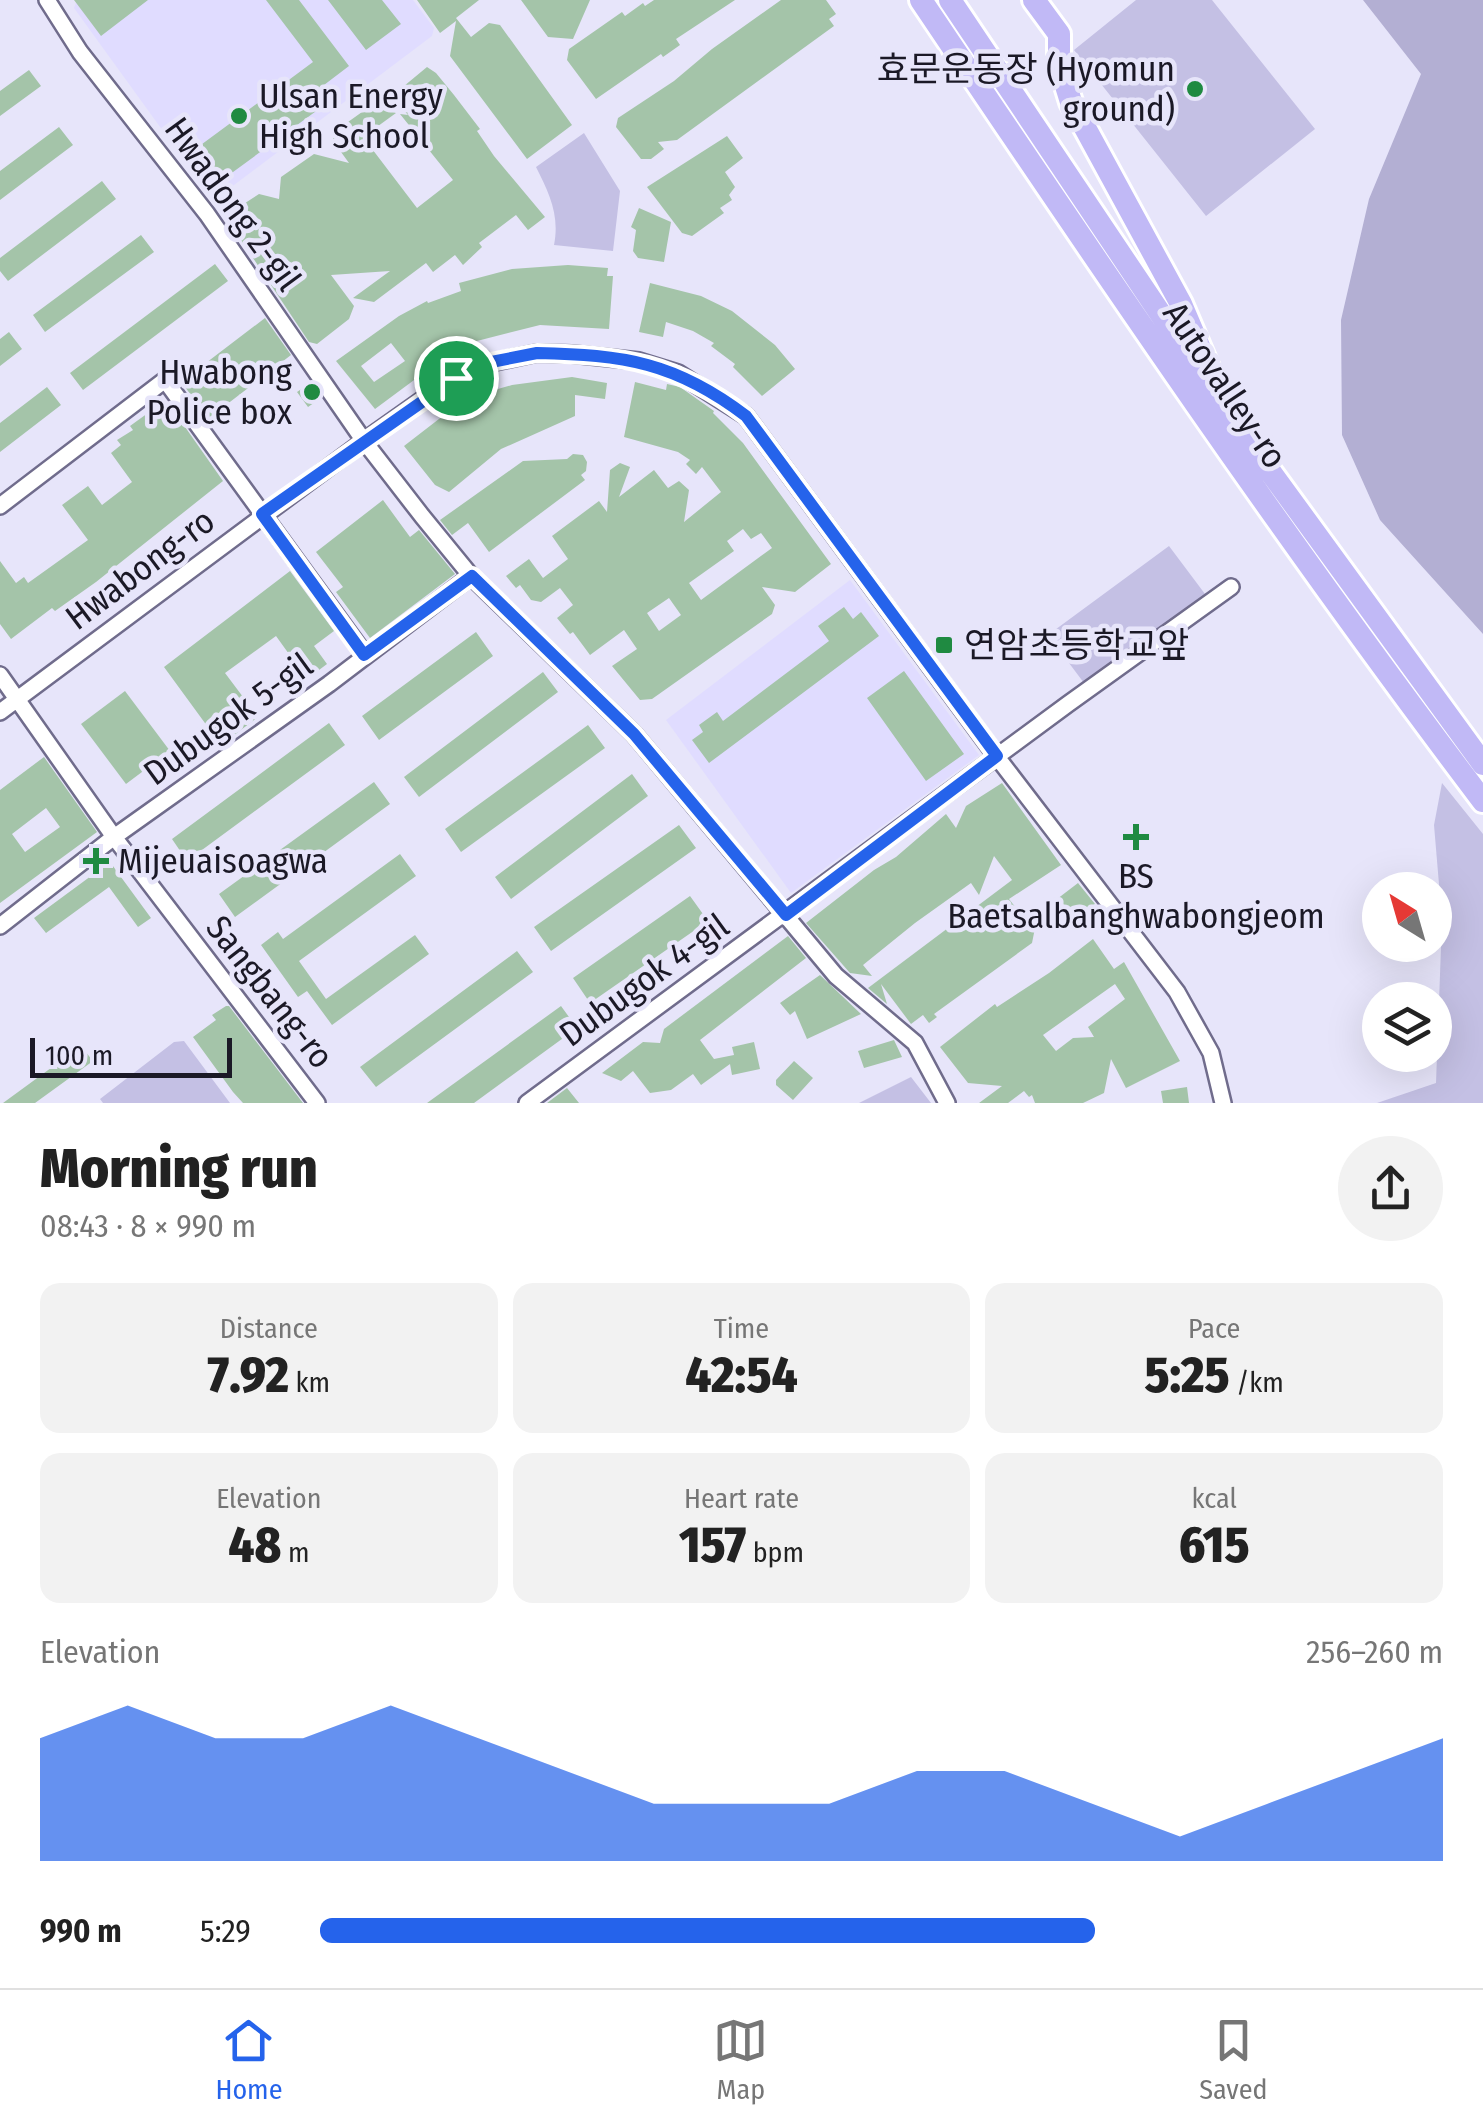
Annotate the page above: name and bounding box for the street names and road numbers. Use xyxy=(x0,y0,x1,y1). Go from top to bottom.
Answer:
street label: Hwadong 2-gil xyxy=(156,109,310,299)
street label: Autovalley-ro xyxy=(1154,294,1296,476)
street label: Hwabong-ro xyxy=(57,500,223,638)
street label: Dubugok 5-gil xyxy=(136,644,320,794)
street label: Dubugok 4-gil xyxy=(551,905,737,1055)
street label: Sangbang-ro xyxy=(197,907,343,1077)

